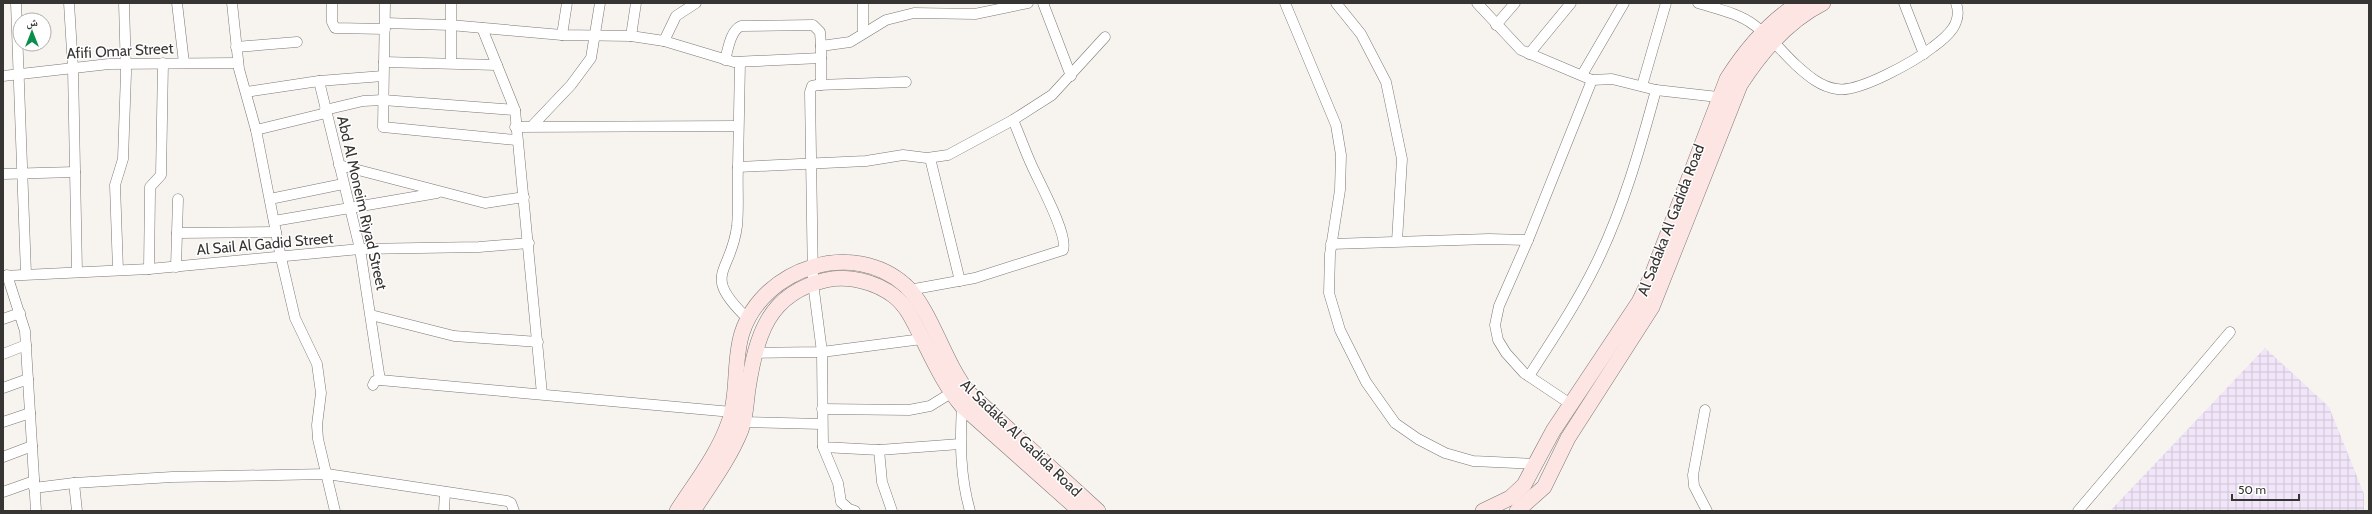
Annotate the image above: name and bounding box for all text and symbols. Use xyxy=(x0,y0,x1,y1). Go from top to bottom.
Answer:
north arrow xyxy=(12,12,52,52)
text: ش xyxy=(26,15,38,30)
street label: Afifi Omar Street xyxy=(66,39,174,63)
street label: Abd Al Moneim Riyad Street xyxy=(333,114,391,292)
street label: Al Sadaka Al Gadida Road xyxy=(1634,142,1708,298)
street label: Al Sail Al Gadid Street xyxy=(196,229,334,259)
street label: Al Sadaka Al Gadida Road xyxy=(957,376,1085,500)
scale bar xyxy=(2232,476,2299,502)
text: 50 m xyxy=(2238,482,2266,497)

